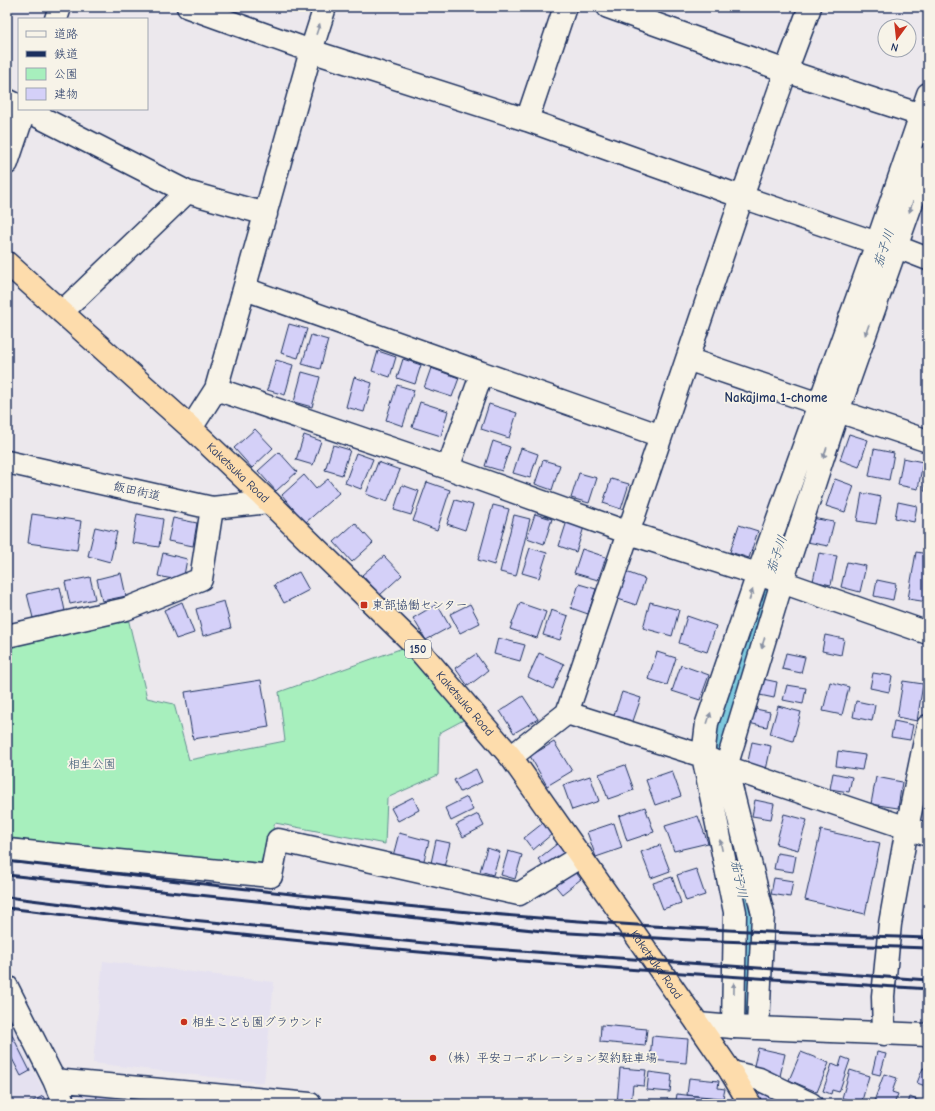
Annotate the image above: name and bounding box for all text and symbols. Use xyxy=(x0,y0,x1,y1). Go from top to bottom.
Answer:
legend xyxy=(18,18,148,110)
north arrow xyxy=(877,18,917,58)
one-way arrow xyxy=(315,22,321,34)
text: 道路 xyxy=(54,27,78,41)
text: N xyxy=(889,40,900,54)
text: 鉄道 xyxy=(54,47,78,61)
text: 公園 xyxy=(54,67,78,81)
text: 建物 xyxy=(54,87,78,101)
one-way arrow xyxy=(907,202,913,214)
water label: 茄子川 xyxy=(870,227,897,269)
one-way arrow xyxy=(864,324,870,336)
district label: Nakajima 1-chome xyxy=(725,390,828,405)
street label: Kaketsuka Road xyxy=(204,440,272,506)
one-way arrow xyxy=(821,447,827,459)
street label: 飯田街道 xyxy=(112,479,162,503)
water label: 茄子川 xyxy=(763,533,790,575)
one-way arrow xyxy=(748,588,754,600)
place label: 東部協働センター xyxy=(372,598,468,612)
marker: 東部協働センター xyxy=(359,600,369,610)
one-way arrow xyxy=(760,637,766,649)
road number: 150 xyxy=(405,640,431,658)
street label: Kaketsuka Road xyxy=(433,668,497,739)
one-way arrow xyxy=(706,711,712,723)
park label: 相生公園 xyxy=(68,757,116,771)
one-way arrow xyxy=(718,839,724,851)
water label: 茄子川 xyxy=(728,859,751,900)
street label: Kaketsuka Road xyxy=(627,927,685,1002)
one-way arrow xyxy=(731,981,737,994)
place label: 相生こども園グラウンド xyxy=(192,1015,324,1029)
marker: 相生こども園グラウンド xyxy=(179,1017,189,1027)
place label: （株）平安コーポレーション契約駐車場 xyxy=(441,1051,657,1065)
marker: （株）平安コーポレーション契約駐車場 xyxy=(428,1053,438,1063)

